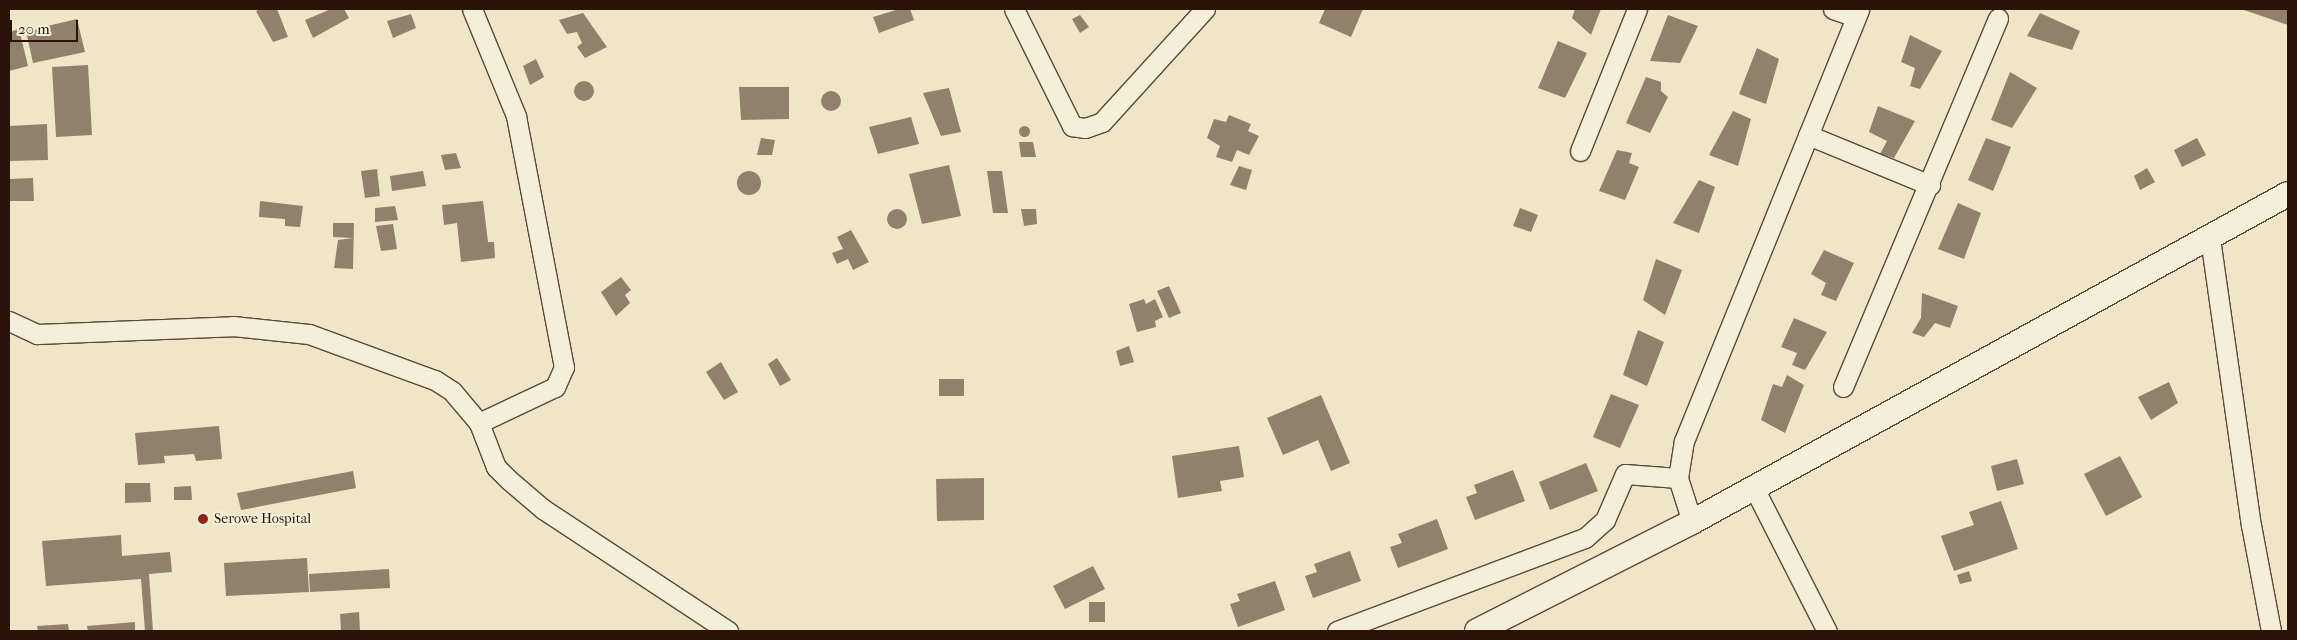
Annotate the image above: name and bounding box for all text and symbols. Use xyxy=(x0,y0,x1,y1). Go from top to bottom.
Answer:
scale bar xyxy=(12,10,80,42)
text: 20 m xyxy=(18,20,50,38)
place label: Serowe Hospital xyxy=(214,511,311,527)
marker: Serowe Hospital xyxy=(196,512,210,526)

